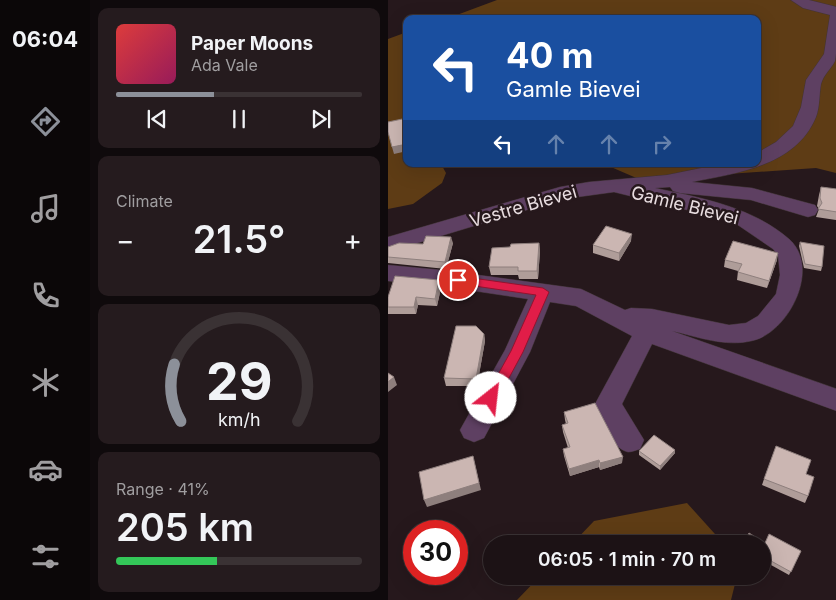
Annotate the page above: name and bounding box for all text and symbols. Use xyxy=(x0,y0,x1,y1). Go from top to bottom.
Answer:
text: 06:04 xyxy=(12,26,78,52)
text: Paper Moons xyxy=(191,32,313,55)
text: 40 m xyxy=(506,34,594,76)
icon: left xyxy=(423,35,488,100)
text: Ada Vale xyxy=(191,55,258,75)
text: Gamle Bievei xyxy=(506,76,641,102)
icon: directions xyxy=(28,104,63,139)
icon: previous xyxy=(143,105,171,133)
icon: pause xyxy=(225,105,253,133)
icon: next xyxy=(307,105,335,133)
icon: left xyxy=(489,130,517,158)
icon: ahead xyxy=(542,130,570,158)
icon: ahead xyxy=(595,130,623,158)
icon: right xyxy=(648,130,676,158)
street label: Vestre Bievei xyxy=(467,181,579,231)
street label: Gamle Bievei xyxy=(629,181,741,229)
icon: music xyxy=(28,191,63,226)
text: Climate xyxy=(116,191,173,211)
text: 21.5° xyxy=(193,216,285,262)
text: − xyxy=(116,223,135,257)
text: + xyxy=(343,223,362,257)
pin xyxy=(437,259,479,301)
icon: arrive xyxy=(444,266,472,294)
icon: phone xyxy=(28,278,63,313)
text: 29 xyxy=(206,350,272,413)
icon: climate xyxy=(28,365,63,400)
position arrow xyxy=(464,371,516,423)
text: km/h xyxy=(218,409,260,430)
icon: car xyxy=(28,452,63,487)
text: Range · 41% xyxy=(116,479,210,499)
text: 205 km xyxy=(116,504,254,550)
speed limit sign: 30 xyxy=(403,520,468,585)
icon: filters xyxy=(28,539,63,574)
text: 06:05 · 1 min · 70 m xyxy=(538,548,716,571)

